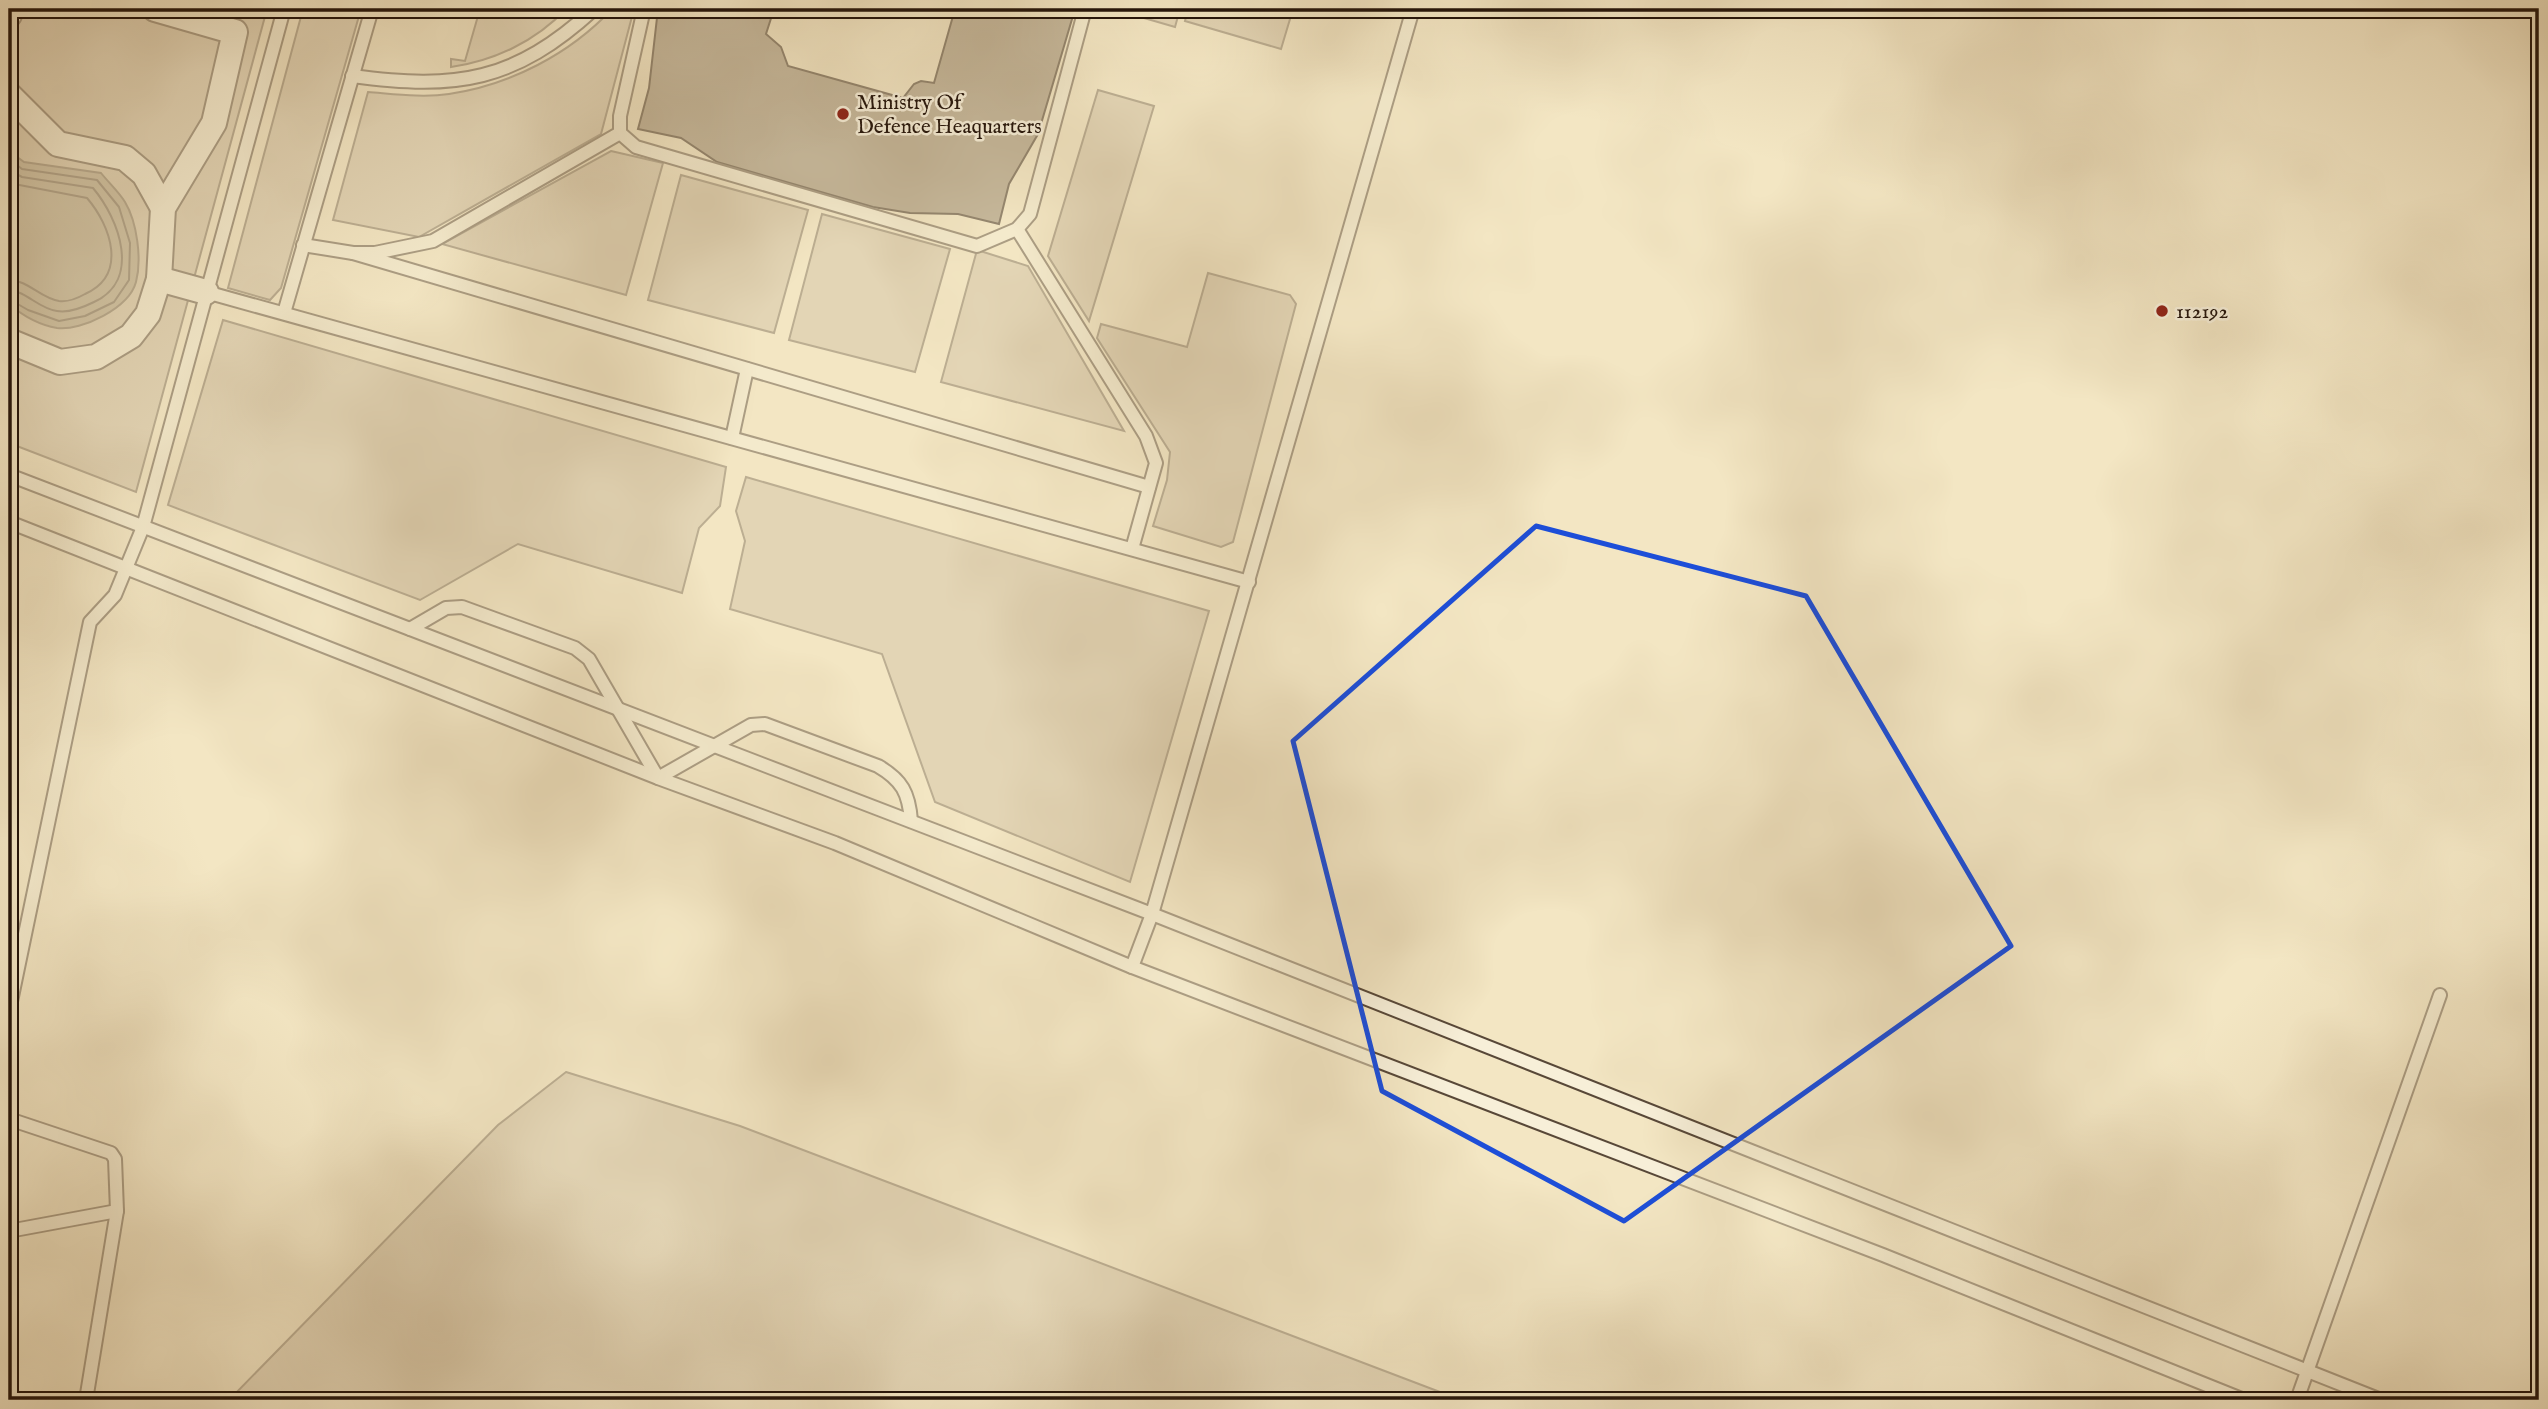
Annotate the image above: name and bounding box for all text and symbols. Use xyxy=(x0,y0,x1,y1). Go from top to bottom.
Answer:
place label: Ministry Of Defence Heaquarters xyxy=(857,90,1042,141)
marker: Ministry Of Defence Heaquarters xyxy=(835,106,851,122)
place label: 112192 xyxy=(2176,299,2228,326)
marker: 112192 xyxy=(2154,303,2170,319)

